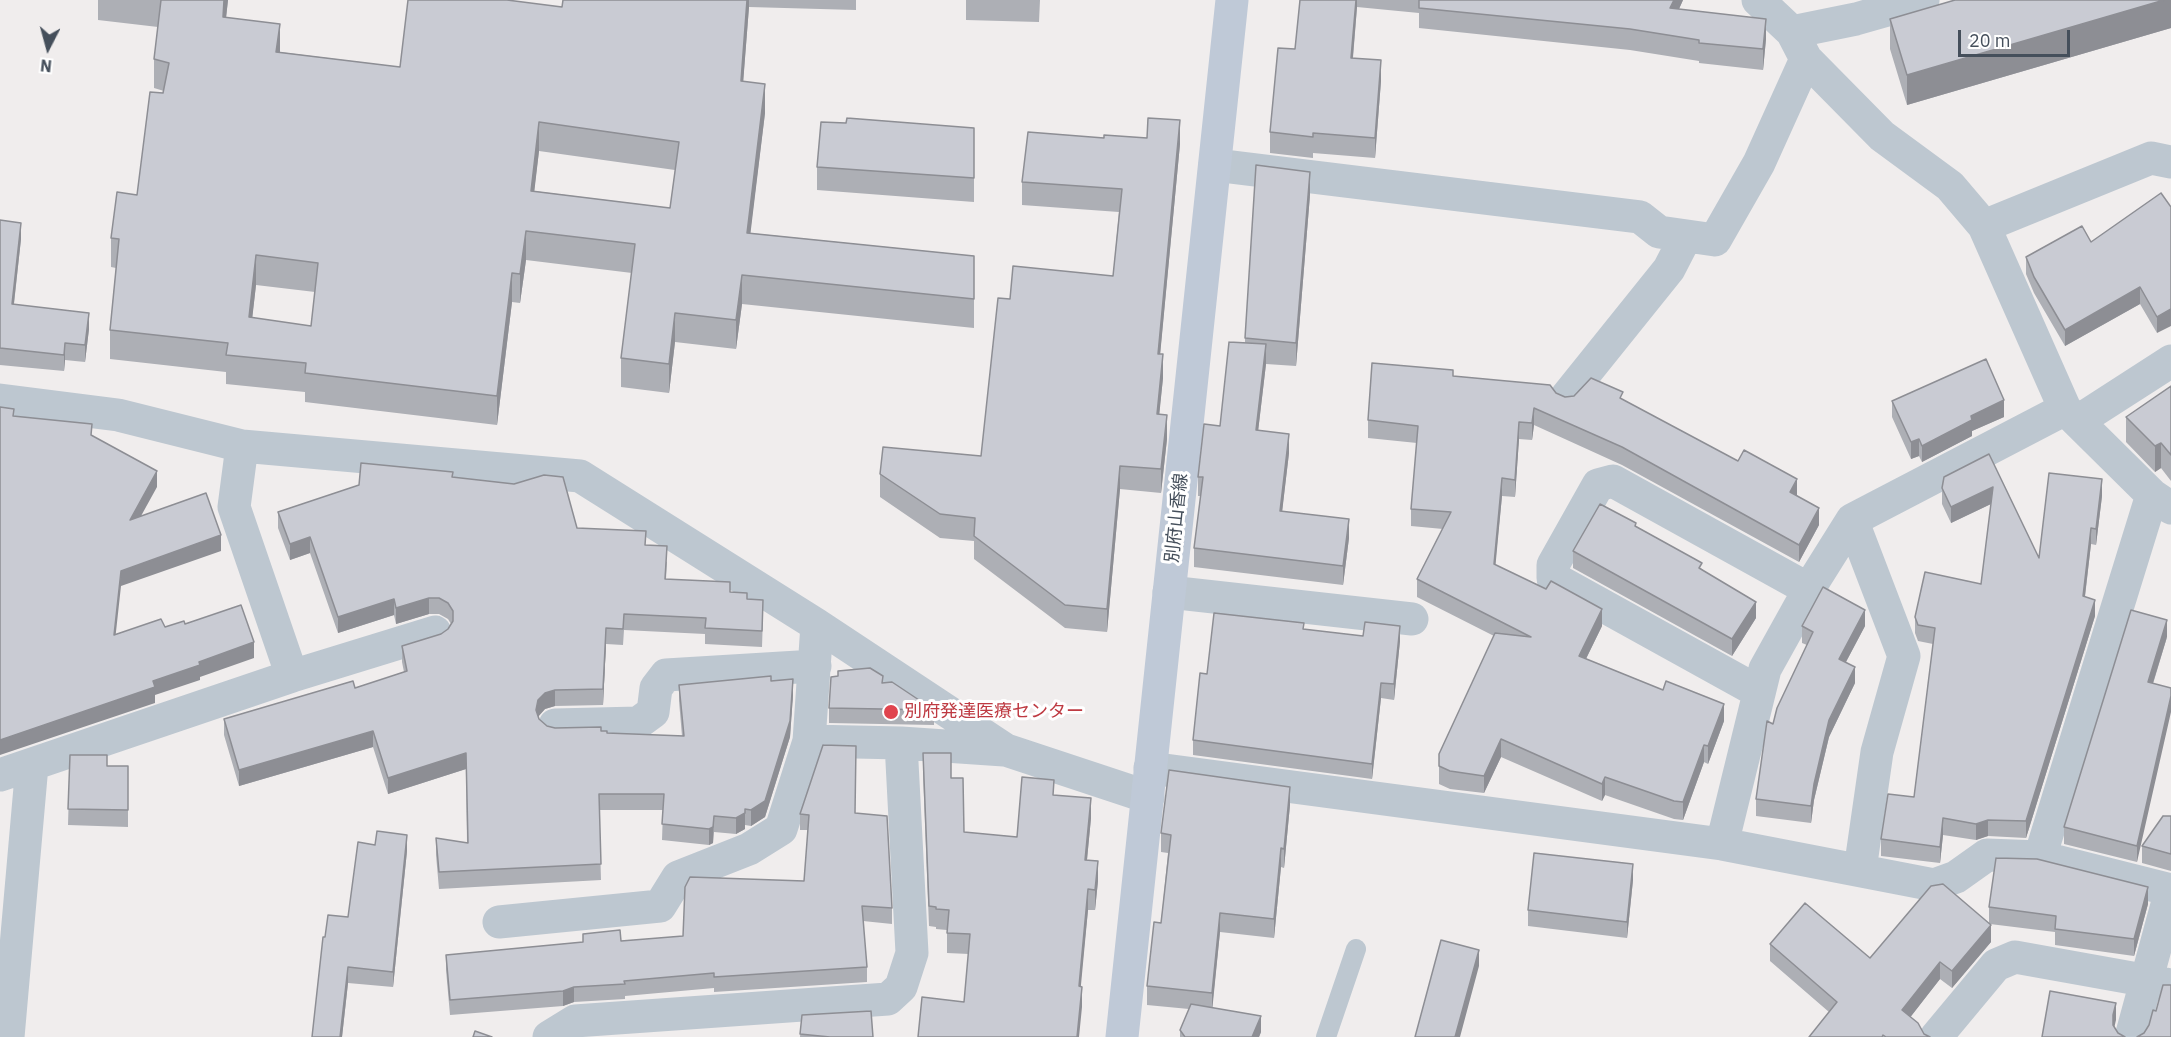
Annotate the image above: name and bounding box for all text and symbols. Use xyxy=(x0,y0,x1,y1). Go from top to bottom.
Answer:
north arrow xyxy=(18,18,78,78)
scale bar xyxy=(1961,18,2074,56)
text: 20 m xyxy=(1969,29,2011,52)
text: N xyxy=(39,55,53,76)
street label: 別府山香線 xyxy=(1162,472,1192,564)
place label: 別府発達医療センター xyxy=(904,701,1084,723)
marker: 別府発達医療センター xyxy=(882,703,900,721)

